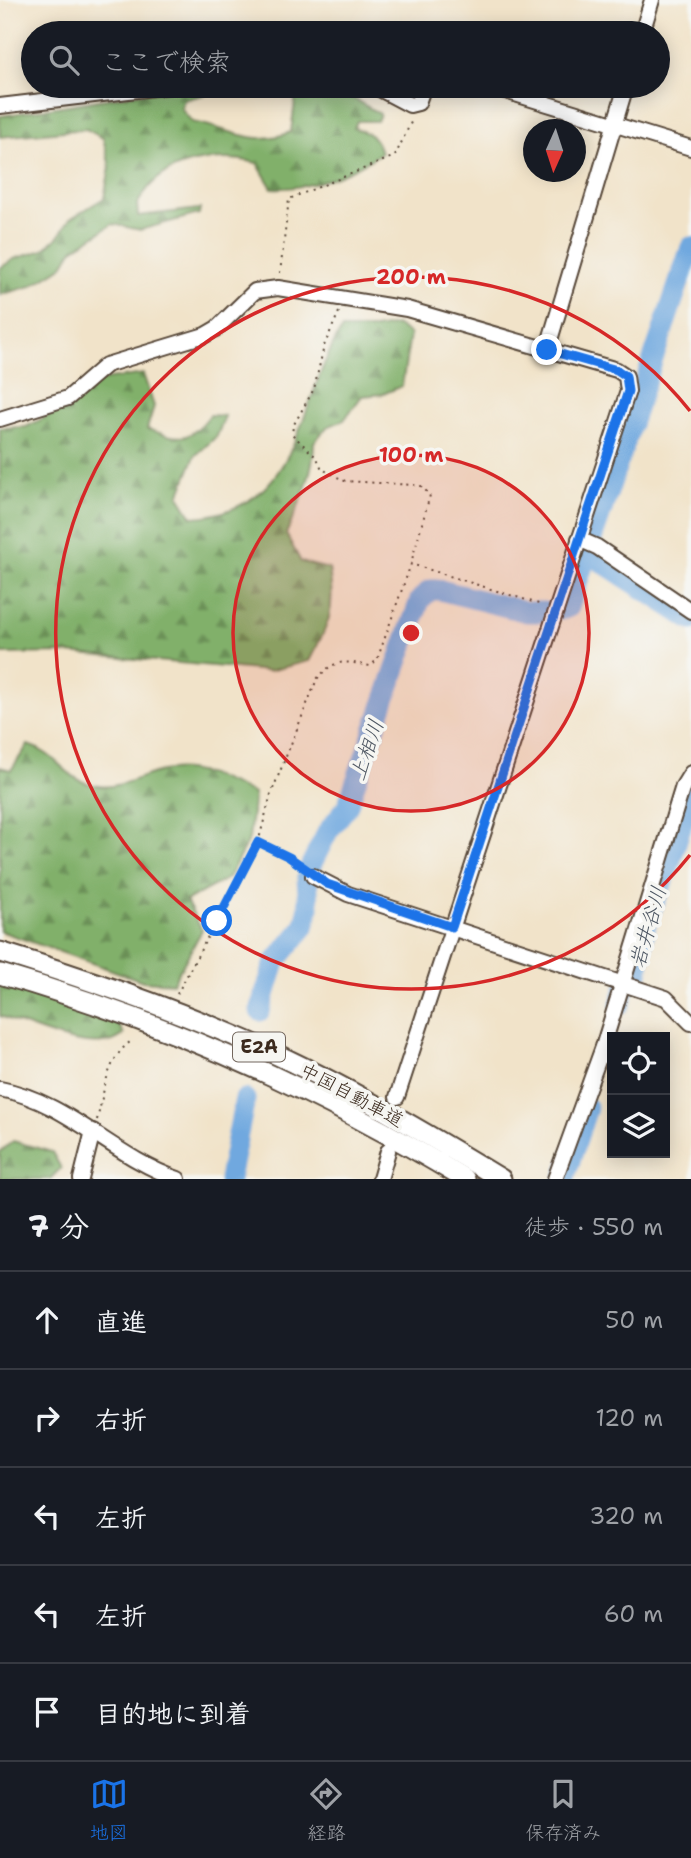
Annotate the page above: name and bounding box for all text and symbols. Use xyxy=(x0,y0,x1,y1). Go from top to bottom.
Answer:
search box xyxy=(21,21,670,98)
icon: search xyxy=(45,41,83,79)
text: ここで検索 xyxy=(101,44,231,79)
north arrow xyxy=(523,119,586,182)
text: 200 m xyxy=(376,263,446,291)
route end xyxy=(531,334,562,365)
text: 100 m xyxy=(379,441,443,469)
centre of rings xyxy=(399,621,423,645)
water label: 上相川 xyxy=(344,716,390,784)
water label: 岩井谷川 xyxy=(623,883,673,971)
route start xyxy=(201,905,232,936)
road number: E2A xyxy=(233,1032,285,1062)
map controls xyxy=(607,1032,670,1158)
button: locate xyxy=(607,1032,670,1095)
street label: 中国自動車道 xyxy=(296,1057,408,1133)
button: layers xyxy=(607,1095,670,1158)
text: 7 分 xyxy=(28,1206,89,1247)
text: 徒歩 · 550 m xyxy=(524,1212,663,1242)
icon: ahead xyxy=(28,1301,66,1339)
text: 直進 xyxy=(95,1304,147,1339)
text: 50 m xyxy=(605,1305,663,1335)
icon: right xyxy=(28,1399,66,1437)
text: 右折 xyxy=(95,1402,147,1437)
text: 120 m xyxy=(595,1403,663,1433)
icon: left xyxy=(28,1497,66,1535)
text: 左折 xyxy=(95,1500,147,1535)
text: 320 m xyxy=(589,1501,663,1531)
icon: left xyxy=(28,1595,66,1633)
text: 左折 xyxy=(95,1598,147,1633)
text: 60 m xyxy=(604,1599,663,1629)
icon: arrive xyxy=(28,1693,66,1731)
text: 目的地に到着 xyxy=(95,1696,251,1731)
tab: 地図 xyxy=(90,1775,128,1845)
tab: 経路 xyxy=(307,1775,345,1845)
tab: 保存済み xyxy=(525,1775,601,1845)

